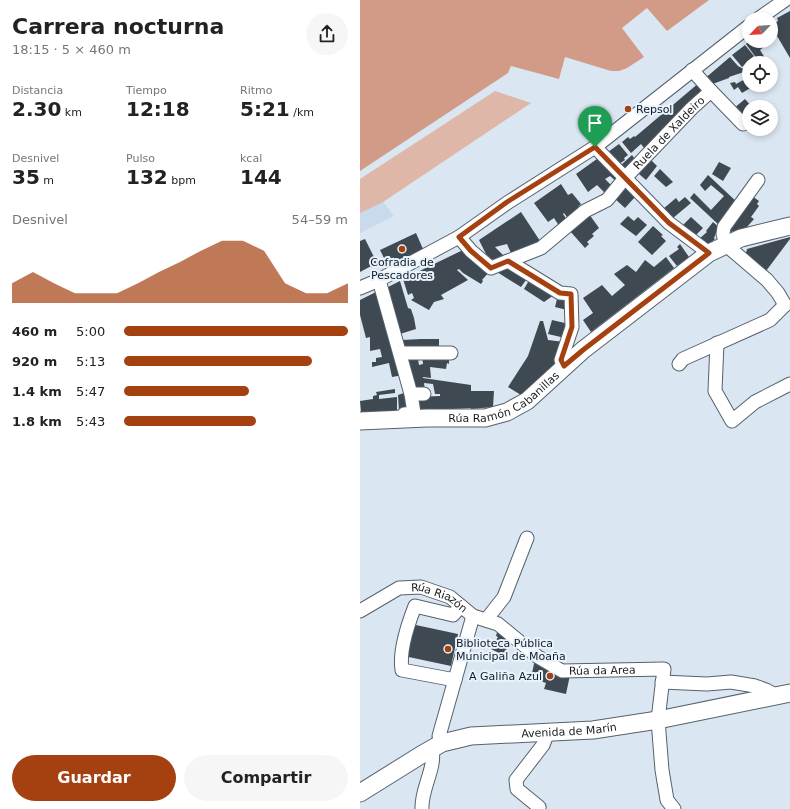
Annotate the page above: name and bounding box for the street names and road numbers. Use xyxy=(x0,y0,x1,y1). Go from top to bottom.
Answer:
street label: Ruela de Xaldeiro xyxy=(631,94,708,172)
street label: Rúa Ramón Cabanillas xyxy=(448,369,562,425)
street label: Rúa Riazón xyxy=(411,580,470,616)
street label: Rúa da Area xyxy=(569,664,636,678)
street label: Avenida de Marín xyxy=(521,720,618,741)

